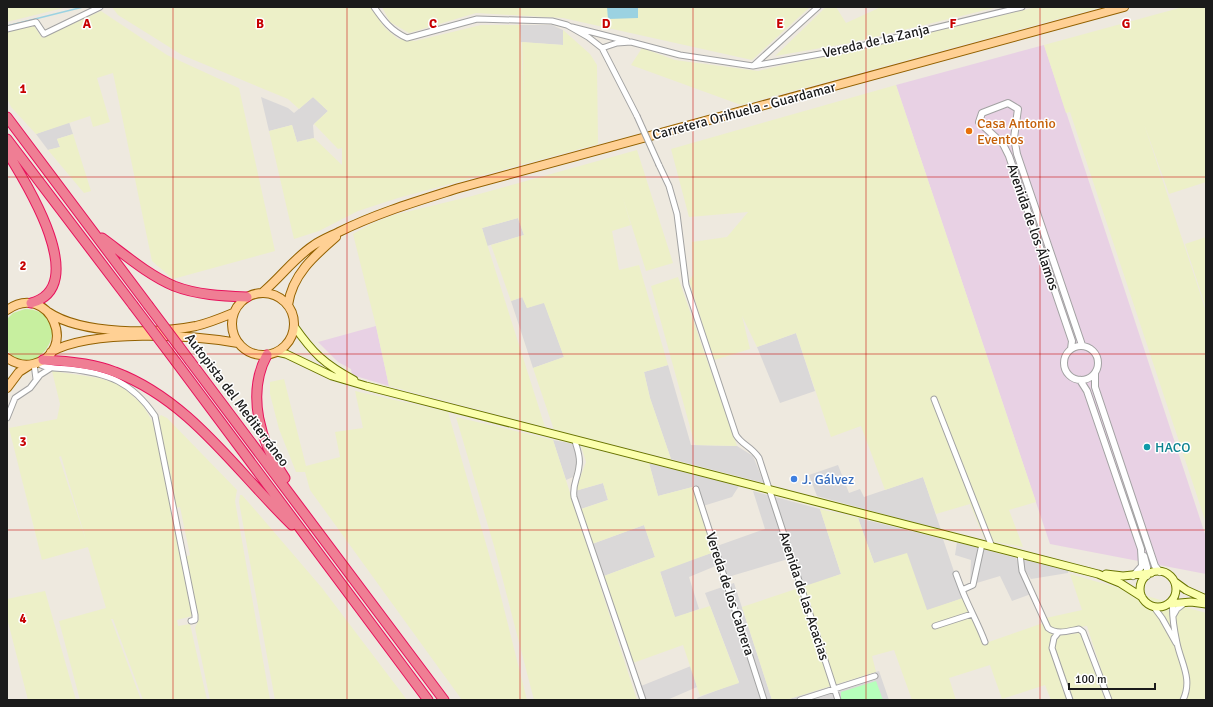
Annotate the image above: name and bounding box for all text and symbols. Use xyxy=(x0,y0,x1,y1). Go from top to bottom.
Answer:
text: A xyxy=(83,16,92,32)
text: B xyxy=(256,16,264,32)
text: C xyxy=(429,16,437,32)
text: D xyxy=(602,16,611,32)
text: E xyxy=(776,16,784,32)
text: F xyxy=(950,16,957,32)
text: G xyxy=(1122,16,1130,32)
street label: Vereda de la Zanja xyxy=(821,20,931,62)
street label: Carretera Orihuela - Guardamar xyxy=(650,78,838,144)
text: 1 xyxy=(19,81,27,97)
place label: Casa Antonio Eventos xyxy=(977,115,1056,148)
marker: Casa Antonio Eventos xyxy=(964,126,974,136)
street label: Avenida de los Álamos xyxy=(1003,161,1063,293)
text: 2 xyxy=(19,258,27,274)
street label: Autopista del Mediterráneo xyxy=(181,330,293,470)
text: 3 xyxy=(19,434,27,450)
place label: HACO xyxy=(1155,439,1190,456)
marker: HACO xyxy=(1142,442,1152,452)
place label: J. Gálvez xyxy=(802,471,854,488)
marker: J. Gálvez xyxy=(789,474,799,484)
street label: Avenida de las Acacias xyxy=(775,529,833,663)
street label: Vereda de los Cabrera xyxy=(702,530,758,658)
text: 4 xyxy=(19,611,27,627)
scale bar xyxy=(1069,665,1155,691)
text: 100 m xyxy=(1075,672,1107,687)

